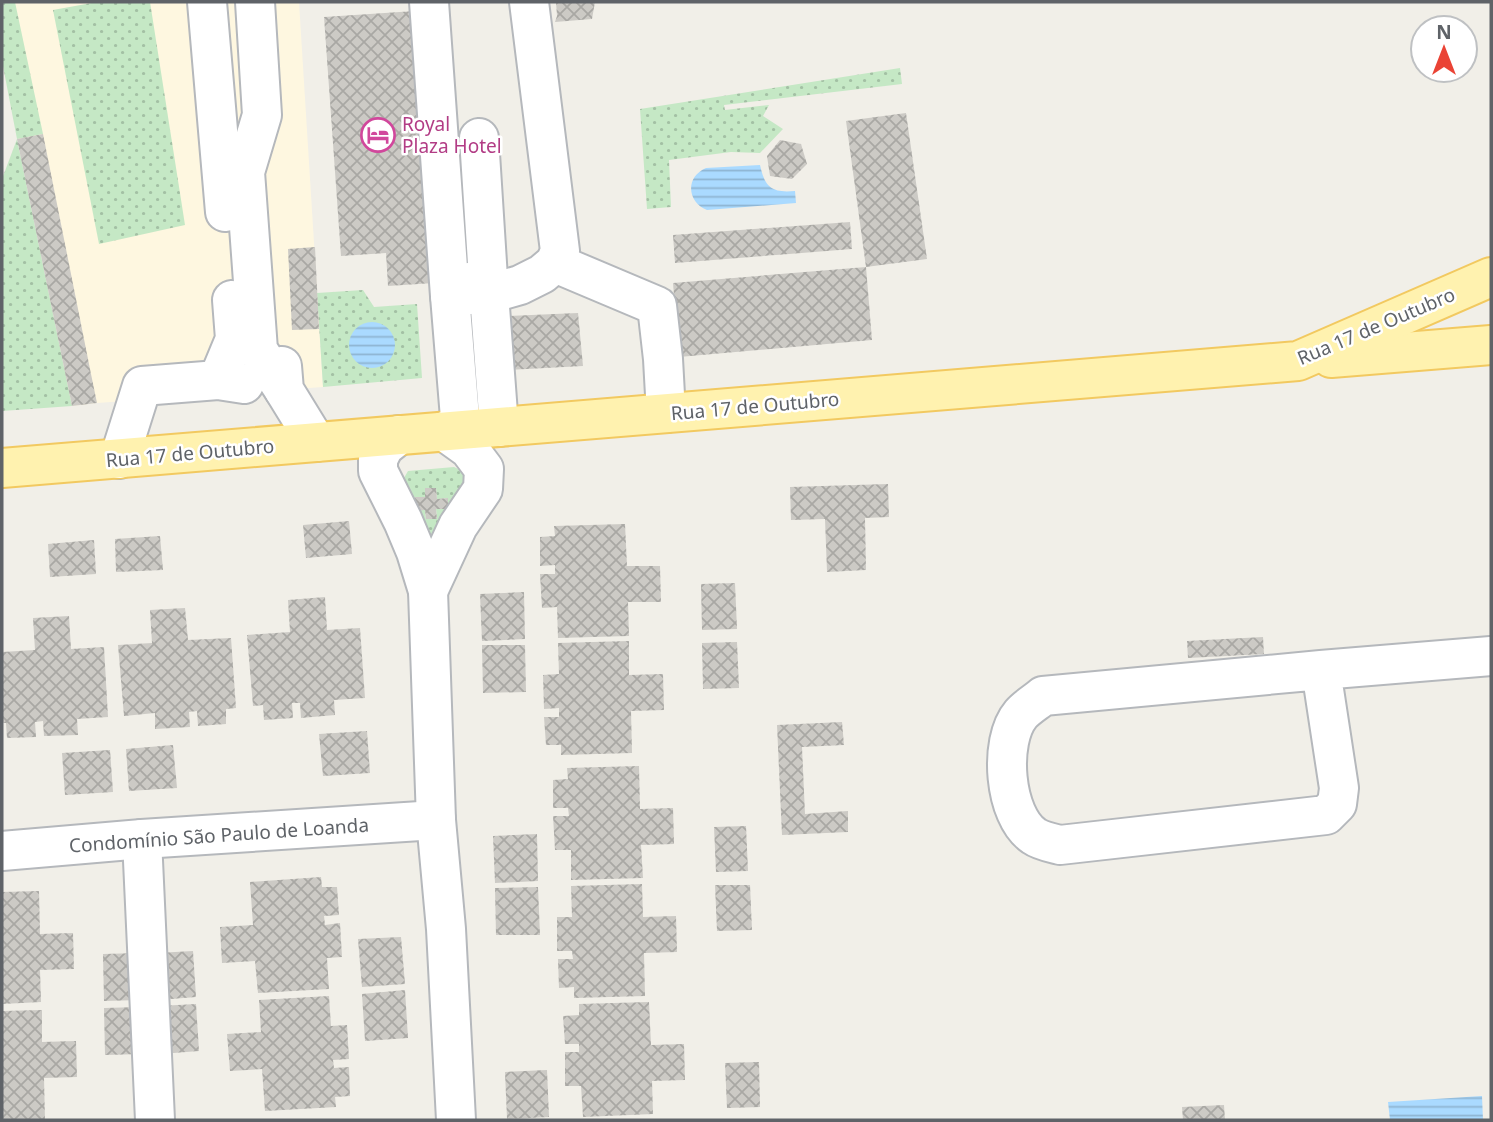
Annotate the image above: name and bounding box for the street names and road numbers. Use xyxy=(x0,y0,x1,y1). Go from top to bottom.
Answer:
street label: Rua 17 de Outubro xyxy=(1293,281,1459,371)
street label: Rua 17 de Outubro xyxy=(670,386,840,426)
street label: Rua 17 de Outubro xyxy=(105,433,275,473)
street label: Condomínio São Paulo de Loanda xyxy=(68,812,370,858)

